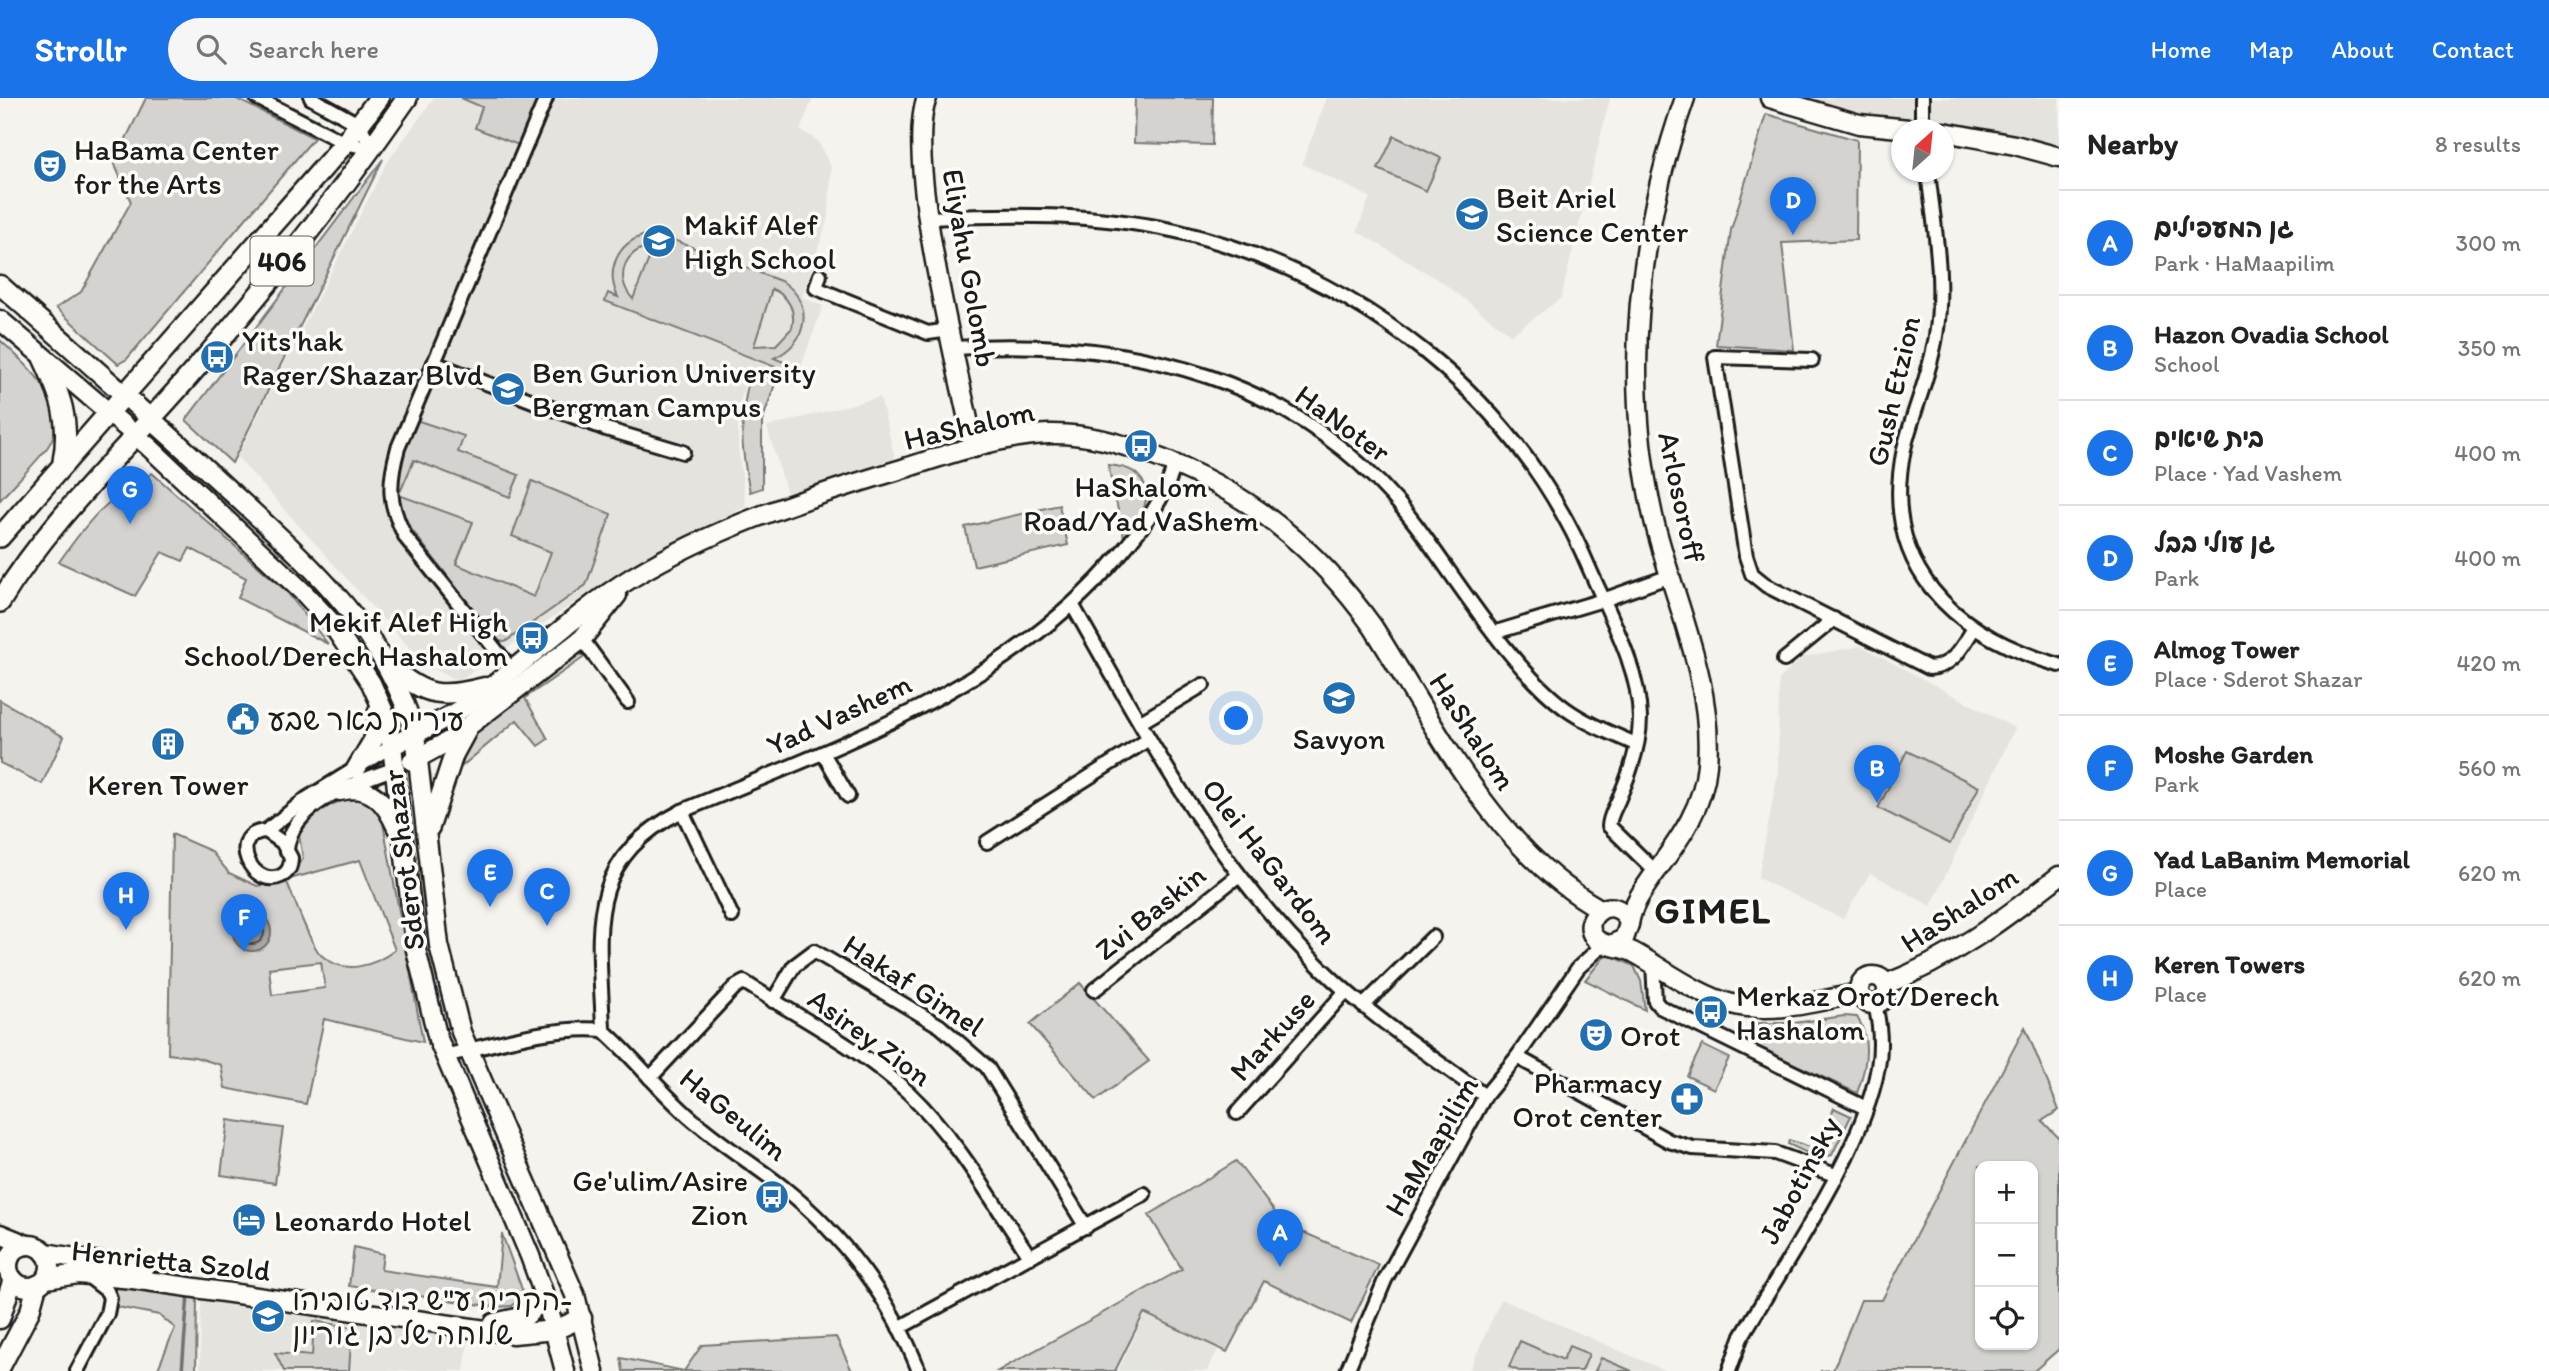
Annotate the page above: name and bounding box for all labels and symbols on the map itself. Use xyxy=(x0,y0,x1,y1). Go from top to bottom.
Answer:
north arrow xyxy=(1891,119,1954,182)
place label: HaBama Center for the Arts xyxy=(74,131,279,202)
theatre icon: HaBama Center for the Arts xyxy=(31,147,69,185)
street label: Eliyahu Golomb xyxy=(934,166,1006,370)
pin: D xyxy=(1770,177,1816,235)
place label: Beit Ariel Science Center xyxy=(1496,179,1688,250)
school or university icon: Beit Ariel Science Center xyxy=(1453,195,1491,233)
place label: Makif Alef High School xyxy=(684,206,837,277)
school or university icon: Makif Alef High School xyxy=(640,222,678,260)
road number: 406 xyxy=(250,236,314,286)
street label: Gush Etzion xyxy=(1858,312,1928,470)
place label: Yits'hak Rager/Shazar Blvd xyxy=(242,322,483,393)
bus stop icon: Yits'hak Rager/Shazar Blvd xyxy=(198,338,236,376)
place label: Ben Gurion University Bergman Campus xyxy=(532,354,816,425)
school or university icon: Ben Gurion University Bergman Campus xyxy=(489,370,527,408)
street label: HaNoter xyxy=(1288,376,1398,470)
street label: HaShalom xyxy=(900,392,1038,458)
bus stop icon: HaShalom Road/Yad VaShem xyxy=(1122,427,1160,465)
street label: Arlosoroff xyxy=(1650,428,1714,566)
pin: G xyxy=(107,466,153,524)
place label: HaShalom Road/Yad VaShem xyxy=(1023,468,1259,539)
place label: Mekif Alef High School/Derech Hashalom xyxy=(184,603,508,674)
bus stop icon: Mekif Alef High School/Derech Hashalom xyxy=(513,619,551,657)
street label: Yad Vashem xyxy=(761,664,917,764)
street label: HaShalom xyxy=(1421,665,1525,797)
school or university icon: Savyon xyxy=(1320,679,1358,717)
public building icon: עיריית באר שבע xyxy=(224,700,262,738)
place label: עיריית באר שבע xyxy=(268,701,465,738)
your location xyxy=(1219,701,1253,735)
place label: Savyon xyxy=(1293,720,1385,757)
building icon: Keren Tower xyxy=(149,725,187,763)
pin: B xyxy=(1854,745,1900,803)
place label: Keren Tower xyxy=(88,766,249,803)
street label: Sderot Shazar xyxy=(374,767,432,953)
street label: Olei HaGardom xyxy=(1194,771,1346,951)
pin: E xyxy=(467,849,513,907)
street label: Zvi Baskin xyxy=(1087,856,1213,968)
street label: HaShalom xyxy=(1893,857,2025,961)
pin: C xyxy=(524,868,570,926)
pin: H xyxy=(103,872,149,930)
district label: GIMEL xyxy=(1654,888,1772,932)
pin: F xyxy=(221,894,267,952)
street label: Hakaf Gimel xyxy=(836,926,992,1045)
place label: Merkaz Orot/Derech Hashalom xyxy=(1736,977,1999,1048)
street label: Asirey Zion xyxy=(801,980,939,1094)
street label: Markuse xyxy=(1221,981,1323,1089)
bus stop icon: Merkaz Orot/Derech Hashalom xyxy=(1692,993,1730,1031)
theatre icon: Orot xyxy=(1577,1016,1615,1054)
place label: Orot xyxy=(1620,1017,1680,1054)
street label: HaGeulim xyxy=(672,1059,796,1169)
place label: Pharmacy Orot center xyxy=(1512,1064,1662,1135)
street label: HaMaapilim xyxy=(1376,1069,1486,1223)
pharmacy icon: Pharmacy Orot center xyxy=(1668,1080,1706,1118)
street label: Jabotinsky xyxy=(1750,1110,1848,1250)
place label: Ge'ulim/Asire Zion xyxy=(572,1162,748,1233)
bus stop icon: Ge'ulim/Asire Zion xyxy=(753,1178,791,1216)
hotel icon: Leonardo Hotel xyxy=(230,1201,268,1239)
place label: Leonardo Hotel xyxy=(274,1202,472,1239)
pin: A xyxy=(1257,1209,1303,1267)
street label: Henrietta Szold xyxy=(70,1231,272,1289)
place label: הקריה ע"ש דוד טוביהו- שלוחה של בן גוריון xyxy=(292,1281,572,1352)
school or university icon: הקריה ע"ש דוד טוביהו- שלוחה של בן גוריון xyxy=(249,1297,287,1335)

